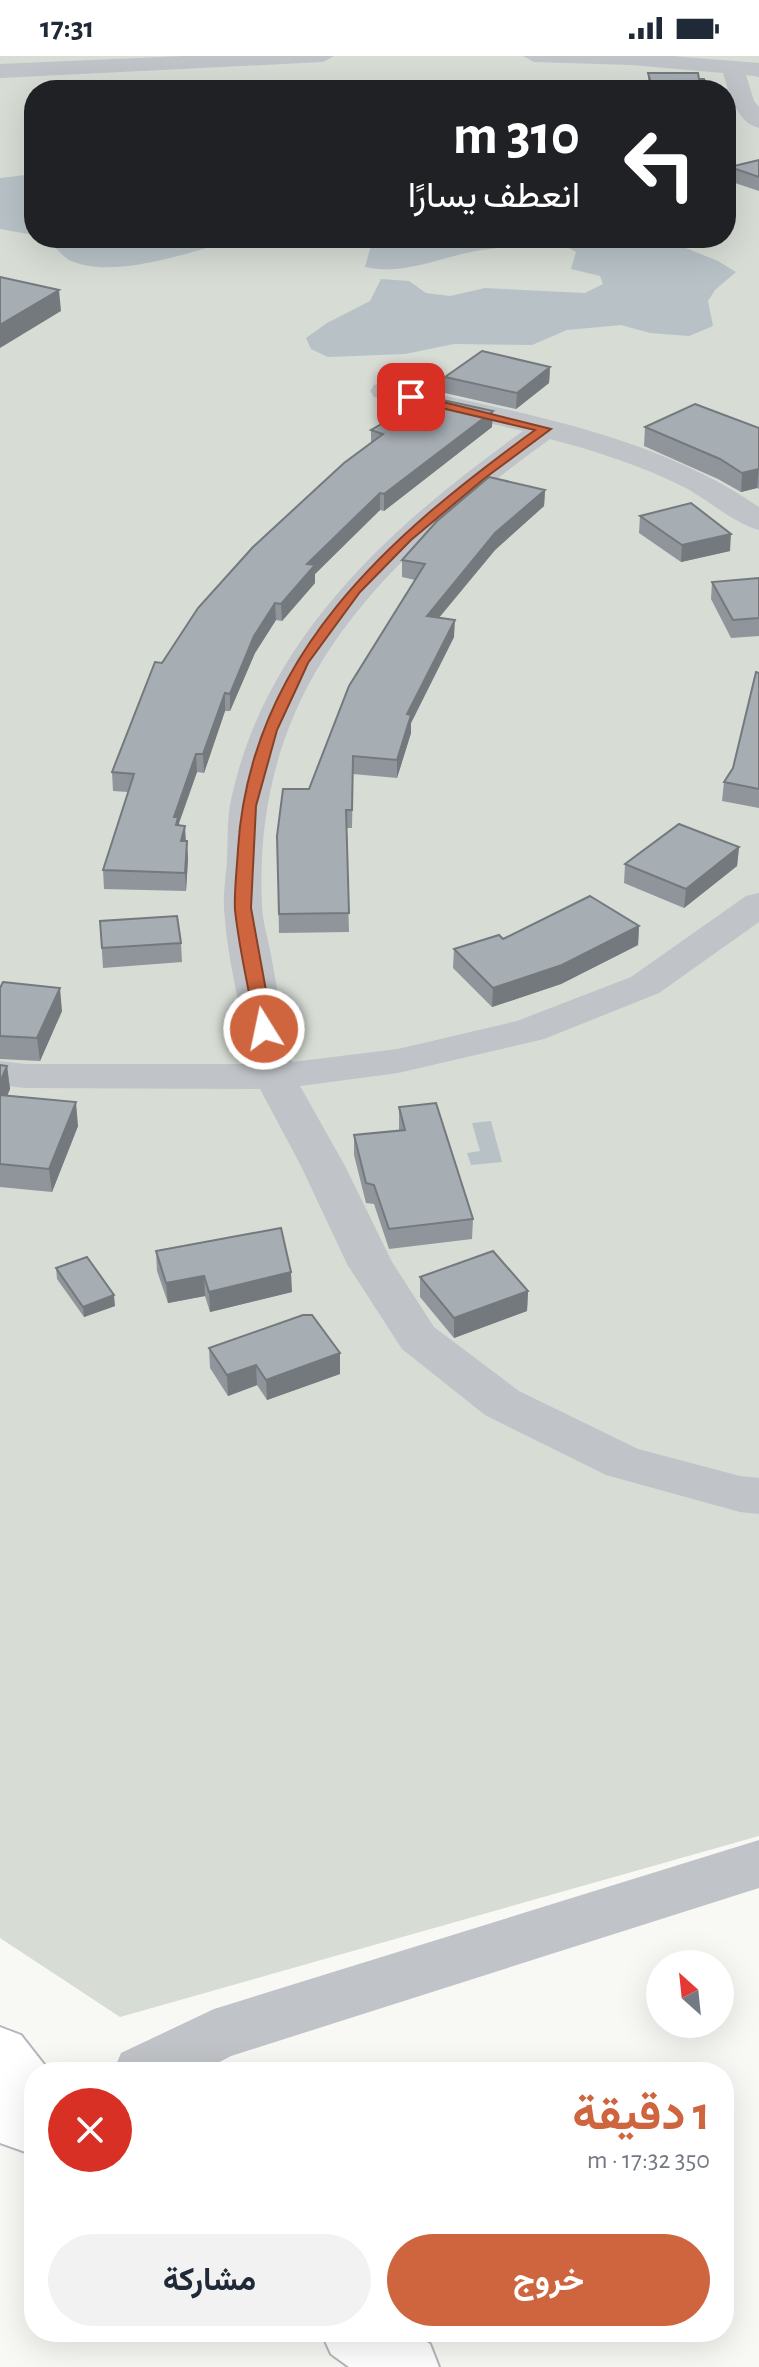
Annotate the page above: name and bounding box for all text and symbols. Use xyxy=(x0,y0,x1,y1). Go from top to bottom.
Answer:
text: 17:31 xyxy=(40,13,94,43)
text: 310 m xyxy=(453,108,580,164)
icon: left xyxy=(608,112,712,216)
text: انعطف يسارًا xyxy=(408,178,580,214)
pin xyxy=(377,363,445,431)
icon: arrive xyxy=(389,375,433,419)
position arrow xyxy=(222,987,306,1071)
north arrow xyxy=(646,1950,734,2038)
map controls xyxy=(646,1950,734,2038)
button: close xyxy=(48,2088,132,2172)
text: 1 دقيقة xyxy=(572,2091,710,2139)
text: 350 m · 17:32 xyxy=(587,2147,710,2173)
button: مشاركة xyxy=(48,2234,371,2326)
button: خروج xyxy=(387,2234,710,2326)

